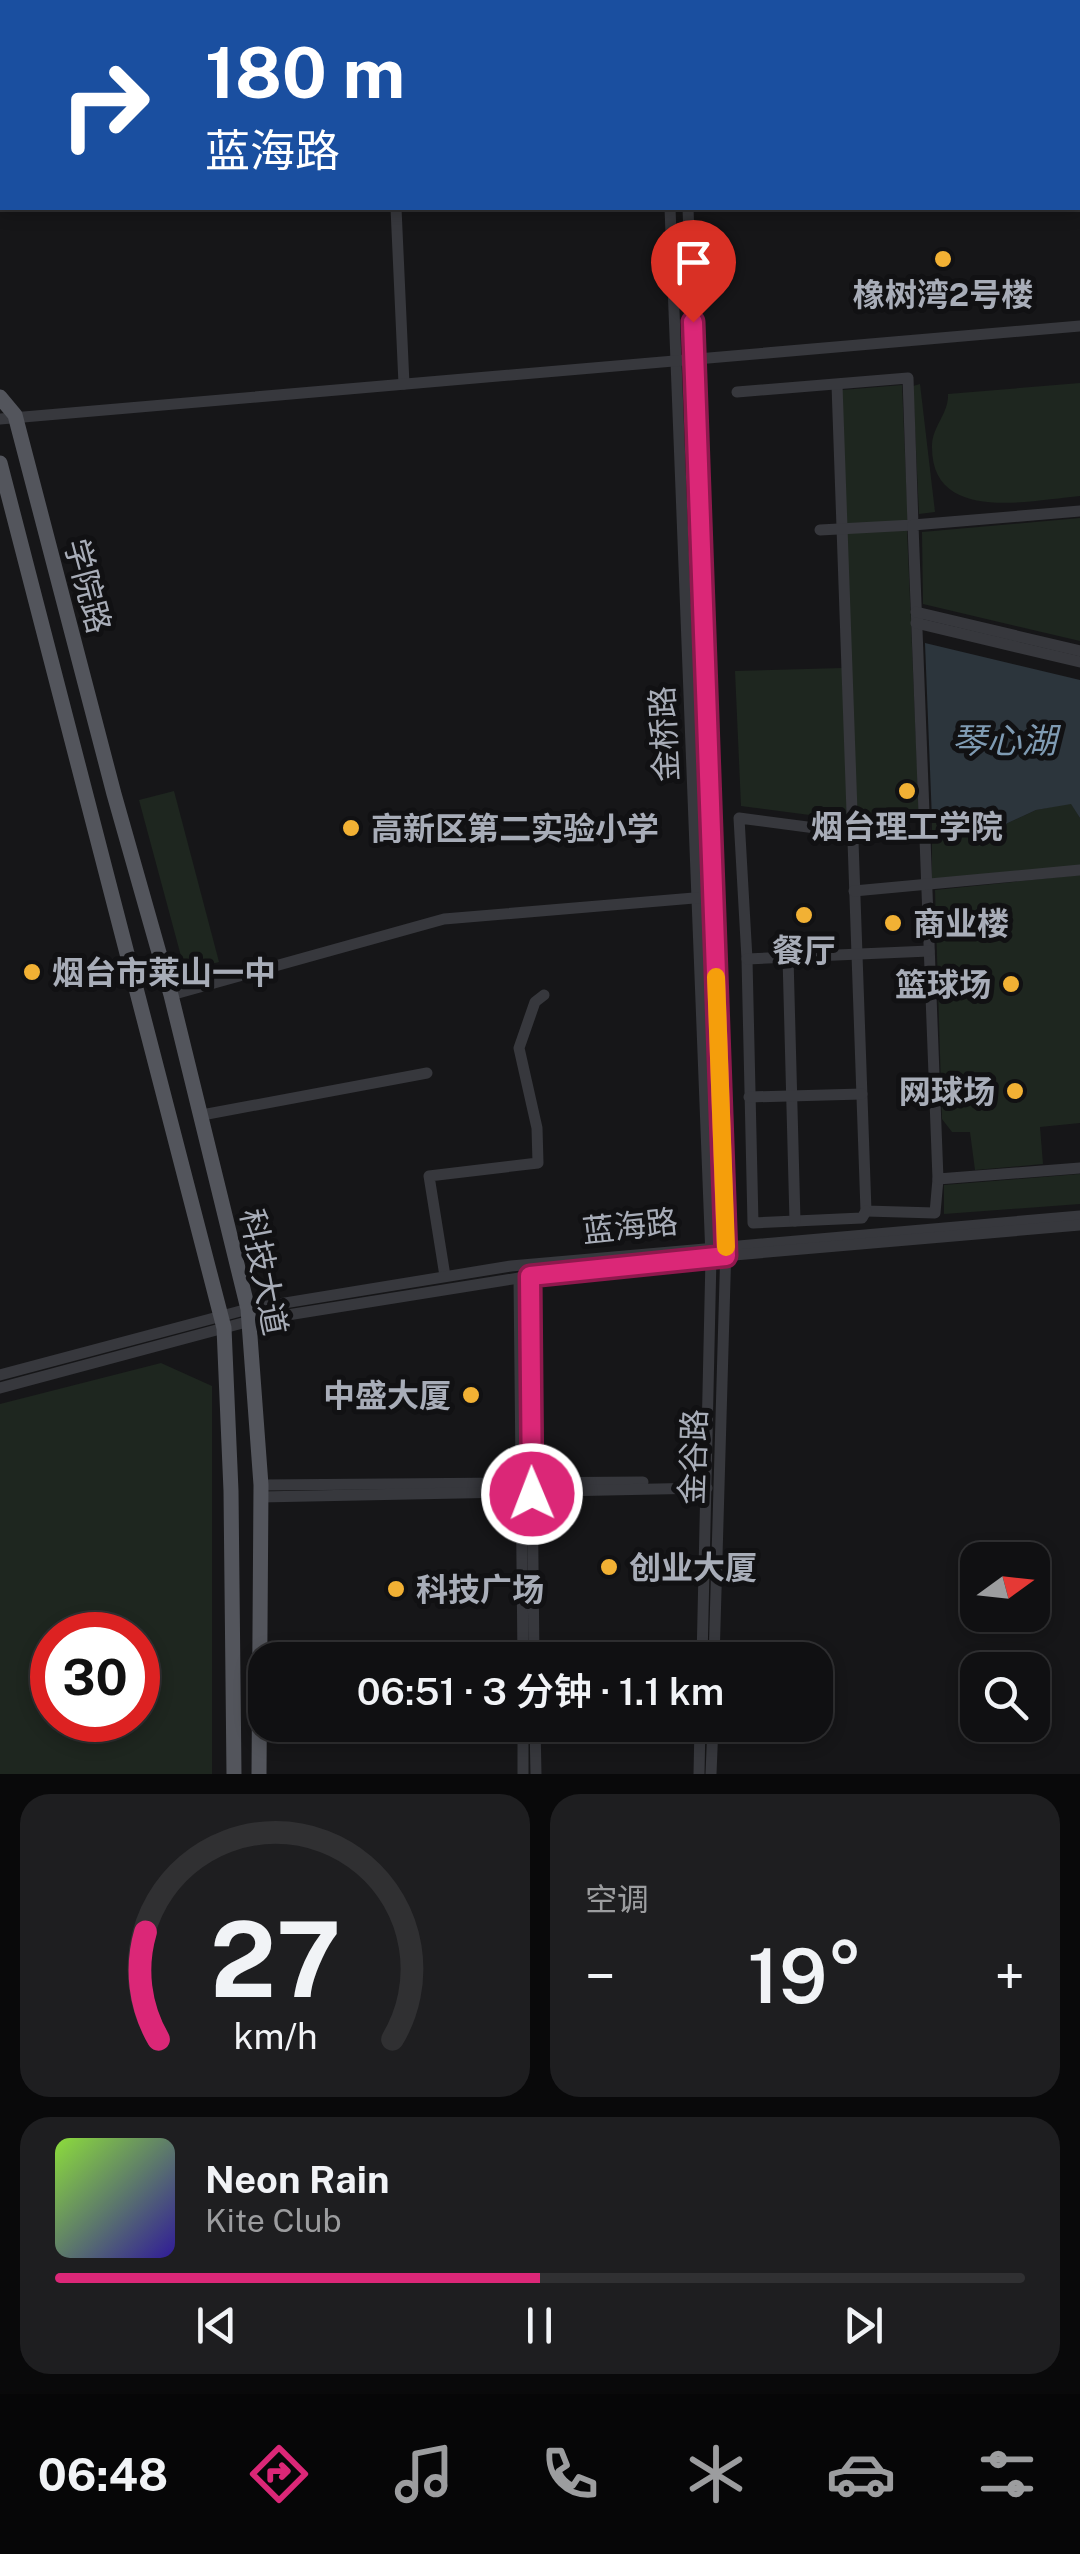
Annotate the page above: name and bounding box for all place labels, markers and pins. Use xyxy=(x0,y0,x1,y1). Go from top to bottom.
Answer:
pin xyxy=(651,220,736,323)
marker: 橡树湾2号楼 xyxy=(932,248,954,270)
place label: 橡树湾2号楼 xyxy=(853,276,1033,313)
marker: 烟台理工学院 xyxy=(896,780,918,802)
place label: 烟台理工学院 xyxy=(811,808,1003,845)
place label: 高新区第二实验小学 xyxy=(371,810,659,847)
marker: 高新区第二实验小学 xyxy=(340,817,362,839)
marker: 餐厅 xyxy=(793,904,815,926)
place label: 商业楼 xyxy=(913,905,1009,942)
marker: 商业楼 xyxy=(882,912,904,934)
place label: 餐厅 xyxy=(772,932,836,969)
place label: 烟台市莱山一中 xyxy=(52,954,276,991)
marker: 烟台市莱山一中 xyxy=(21,961,43,983)
place label: 篮球场 xyxy=(895,966,991,1003)
marker: 篮球场 xyxy=(1000,973,1022,995)
place label: 网球场 xyxy=(899,1073,995,1110)
marker: 网球场 xyxy=(1004,1080,1026,1102)
place label: 中盛大厦 xyxy=(323,1377,451,1414)
marker: 中盛大厦 xyxy=(460,1384,482,1406)
place label: 创业大厦 xyxy=(629,1549,757,1586)
marker: 创业大厦 xyxy=(598,1556,620,1578)
place label: 科技广场 xyxy=(416,1571,544,1608)
marker: 科技广场 xyxy=(385,1578,407,1600)

